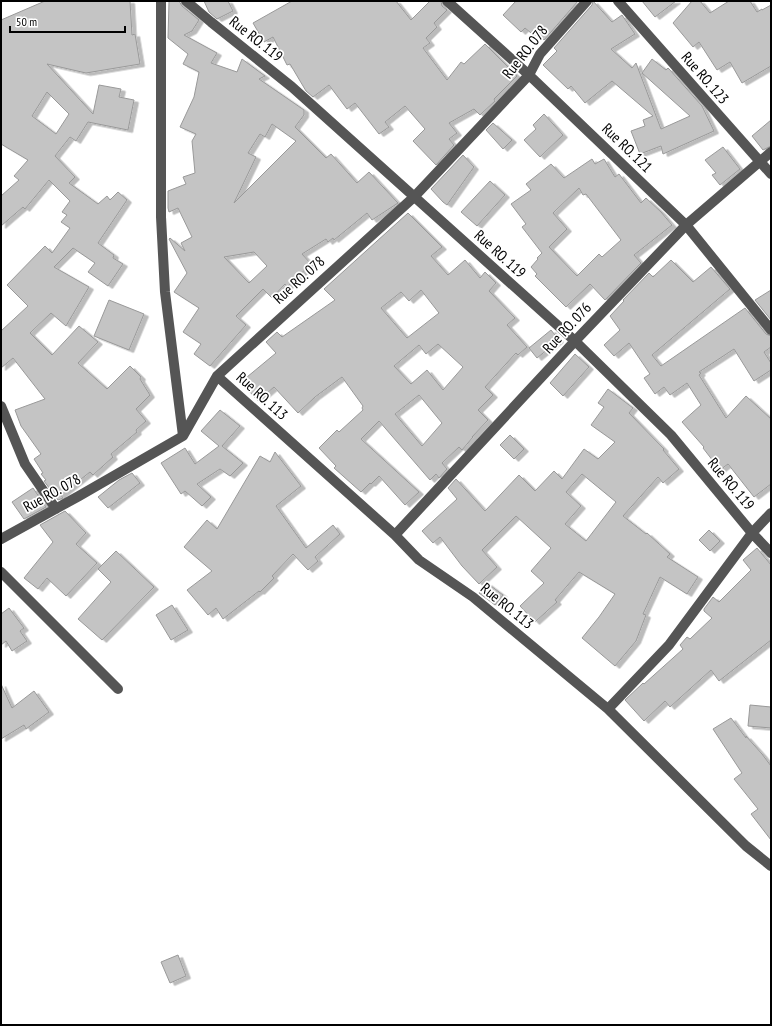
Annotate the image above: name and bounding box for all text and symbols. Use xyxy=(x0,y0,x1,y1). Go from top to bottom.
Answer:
scale bar xyxy=(10,8,125,34)
street label: Rue RO. 119 xyxy=(226,12,287,65)
text: 50 m xyxy=(16,14,37,29)
street label: Rue RO. 078 xyxy=(498,21,551,82)
street label: Rue RO. 123 xyxy=(678,48,733,108)
street label: Rue RO. 121 xyxy=(598,119,657,176)
street label: Rue RO. 119 xyxy=(471,226,530,282)
street label: Rue RO. 078 xyxy=(269,252,328,308)
street label: Rue RO. 076 xyxy=(538,298,595,357)
street label: Rue RO. 113 xyxy=(233,368,292,424)
street label: Rue RO. 119 xyxy=(704,453,759,514)
street label: Rue RO. 078 xyxy=(20,469,84,516)
street label: Rue RO. 113 xyxy=(477,578,538,633)

